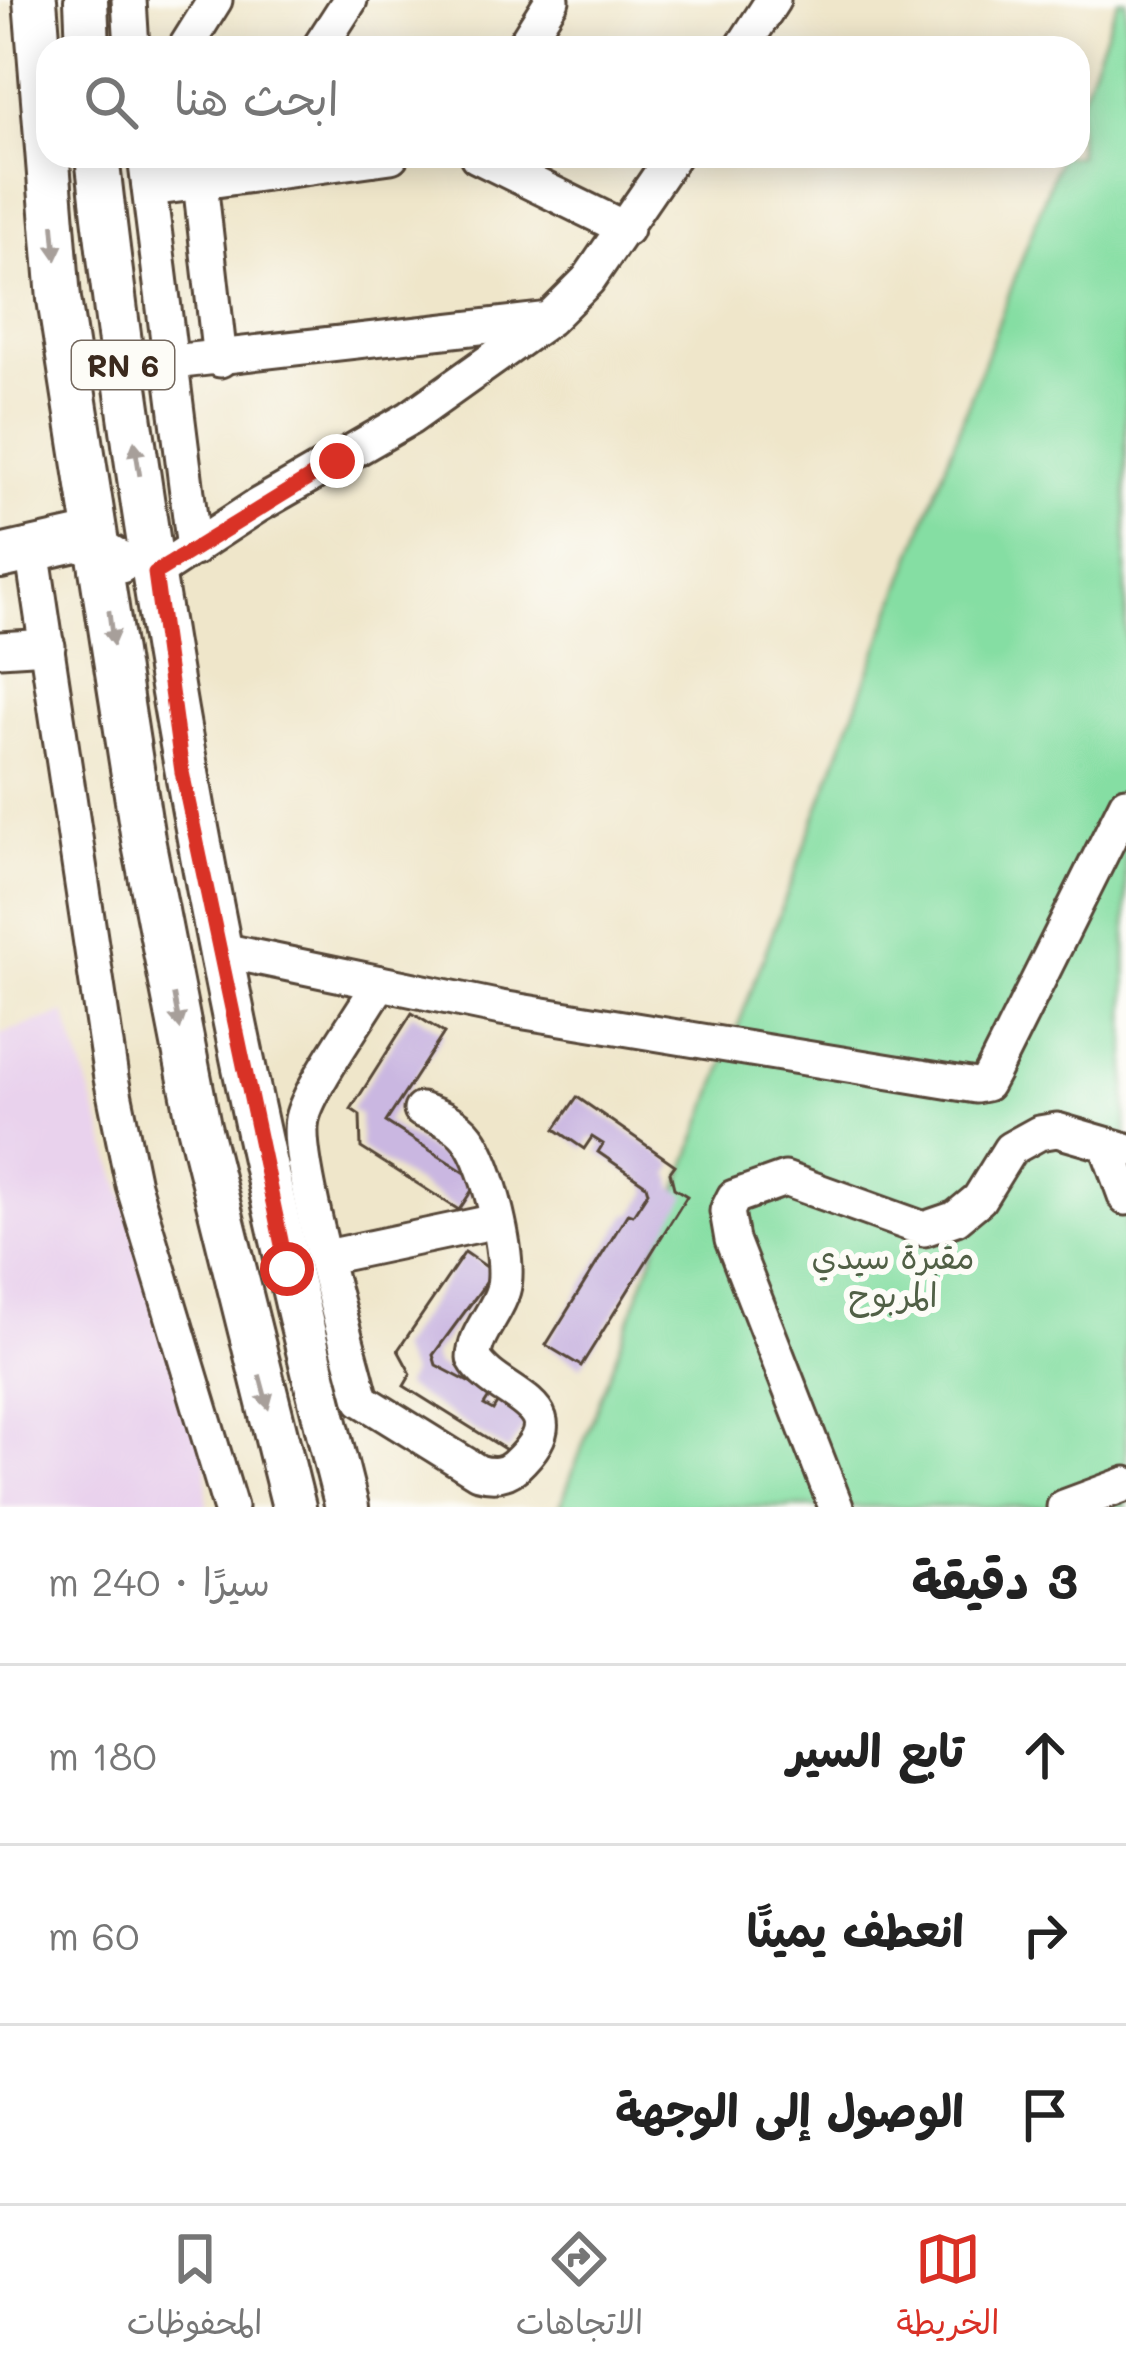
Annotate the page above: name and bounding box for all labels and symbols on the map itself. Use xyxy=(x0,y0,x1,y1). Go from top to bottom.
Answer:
one-way arrow xyxy=(45,224,64,261)
road number: RN 6 xyxy=(72,341,174,389)
route end xyxy=(310,434,364,488)
one-way arrow xyxy=(127,438,146,476)
one-way arrow xyxy=(101,610,120,647)
one-way arrow xyxy=(168,994,187,1032)
park label: مقبرة سيدي المربوح xyxy=(812,1234,974,1318)
route start xyxy=(260,1242,314,1296)
one-way arrow xyxy=(255,1374,274,1411)

